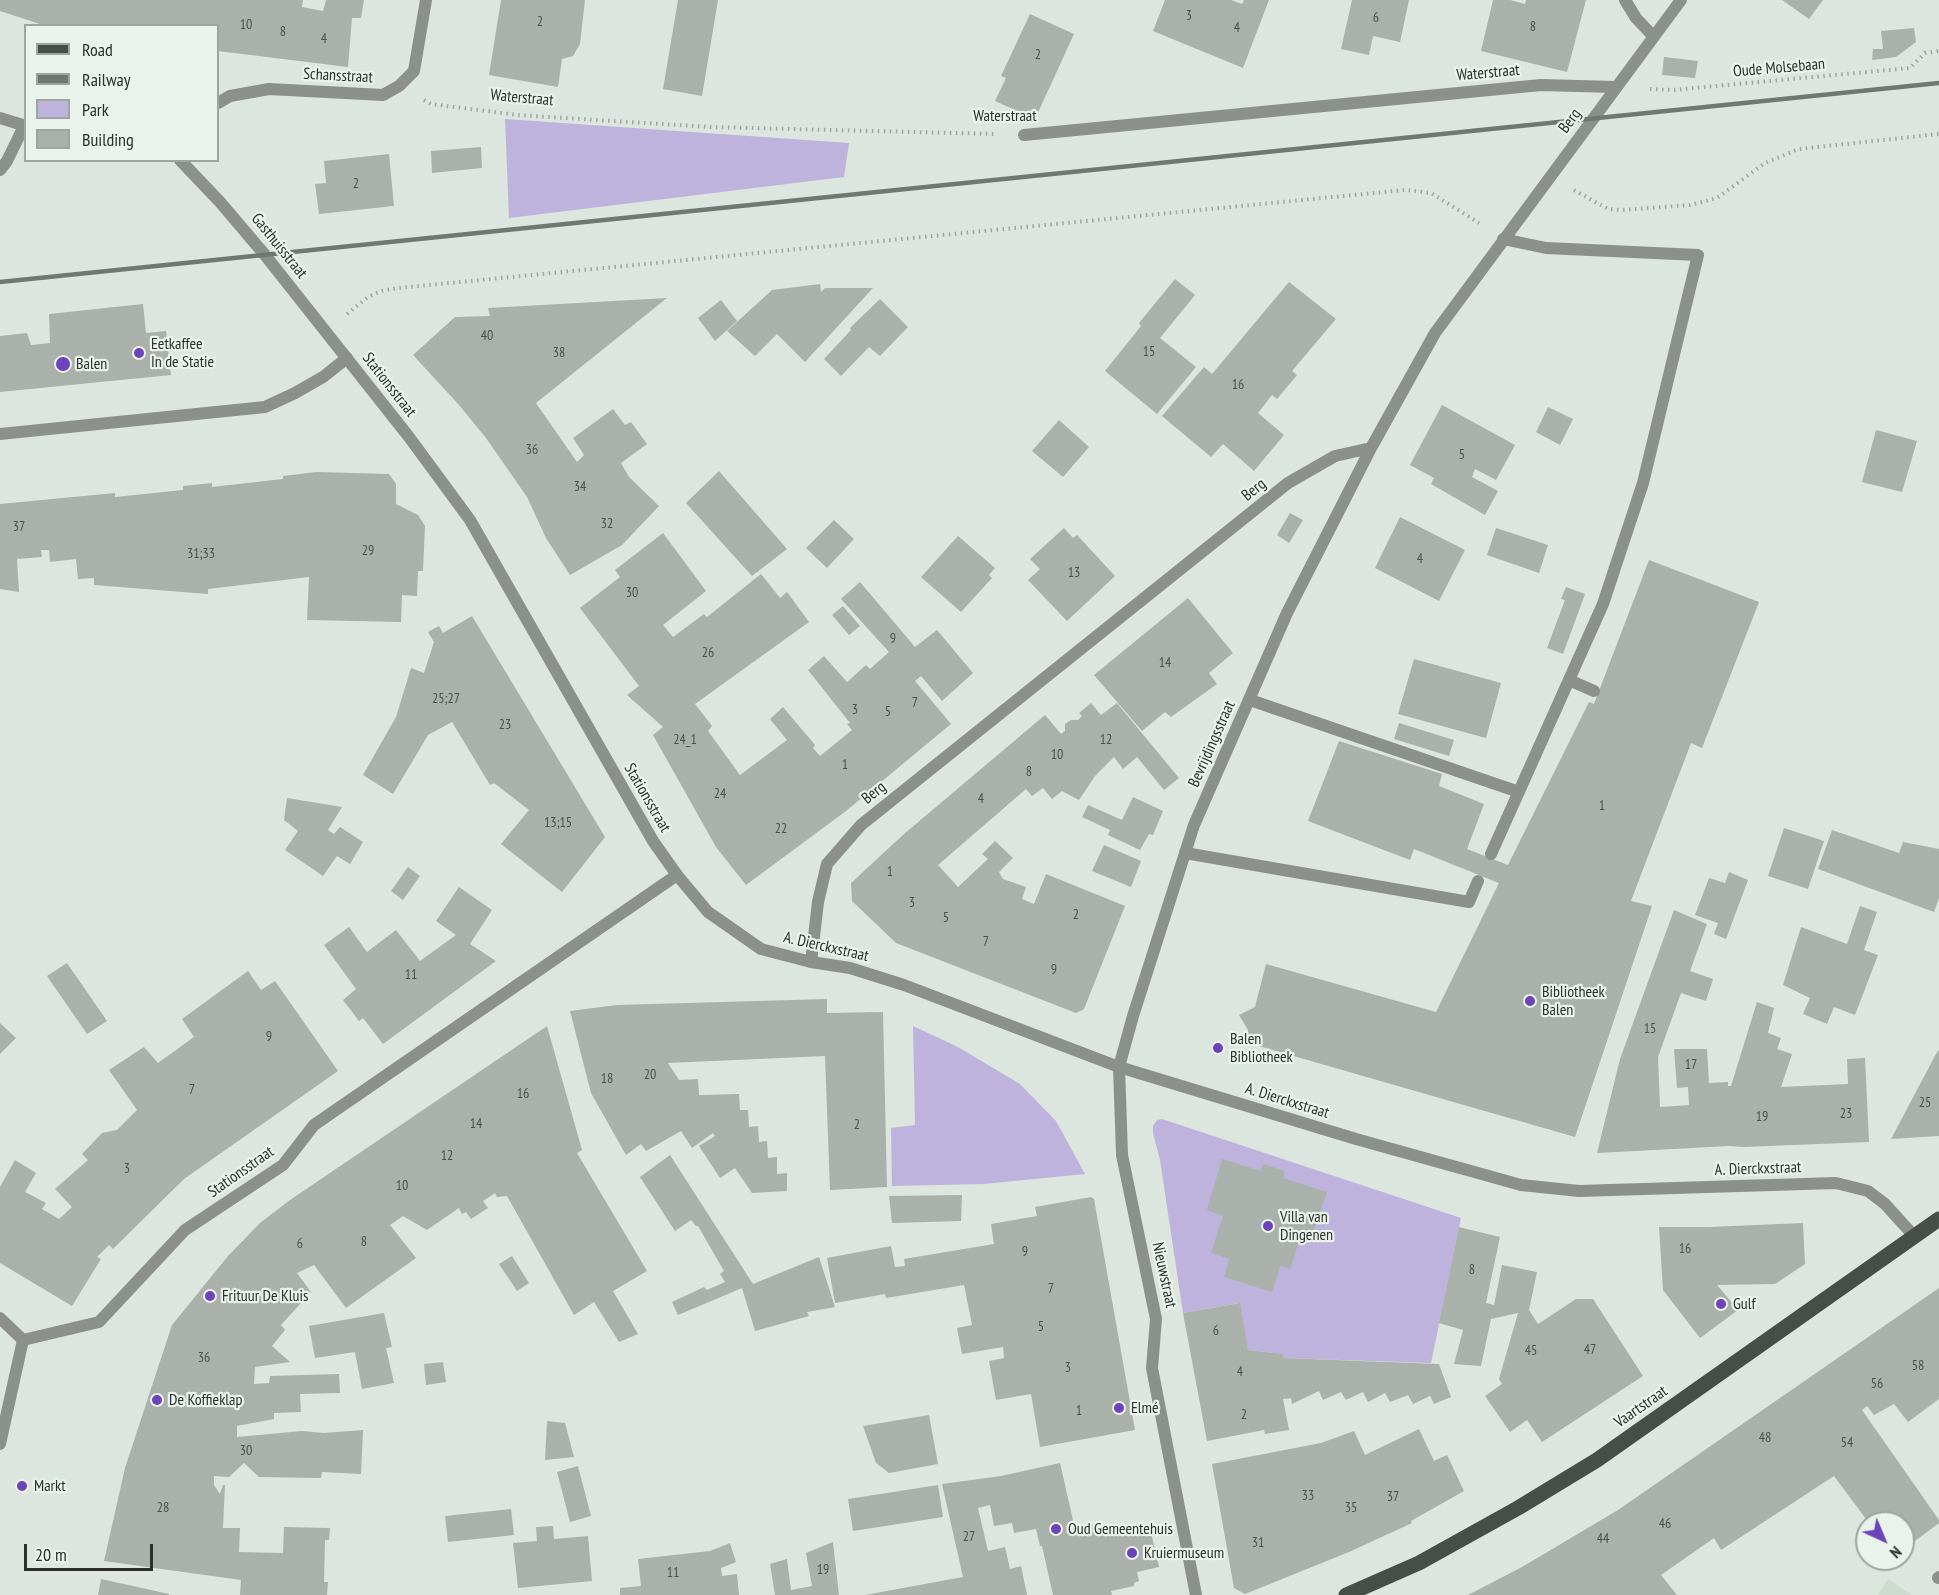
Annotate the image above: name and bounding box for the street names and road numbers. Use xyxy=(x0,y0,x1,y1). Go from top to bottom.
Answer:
street label: Oude Molsebaan xyxy=(1732,54,1826,82)
street label: Waterstraat xyxy=(1456,61,1520,85)
street label: Schansstraat xyxy=(303,65,373,87)
street label: Waterstraat xyxy=(490,86,554,110)
street label: Berg xyxy=(1555,105,1585,137)
street label: Waterstraat xyxy=(973,106,1037,126)
street label: Gasthuisstraat xyxy=(247,210,311,282)
street label: Stationsstraat xyxy=(358,349,420,421)
street label: Berg xyxy=(1238,475,1270,505)
street label: Bevrijdingsstraat xyxy=(1184,698,1240,790)
street label: Stationsstraat xyxy=(620,760,674,836)
street label: Berg xyxy=(858,778,890,808)
street label: A. Dierckxstraat xyxy=(782,928,870,966)
street label: A. Dierckxstraat xyxy=(1243,1079,1331,1123)
street label: Stationsstraat xyxy=(204,1142,278,1202)
street label: A. Dierckxstraat xyxy=(1714,1158,1802,1180)
street label: Nieuwstraat xyxy=(1148,1240,1180,1310)
street label: Vaartstraat xyxy=(1611,1382,1671,1432)

